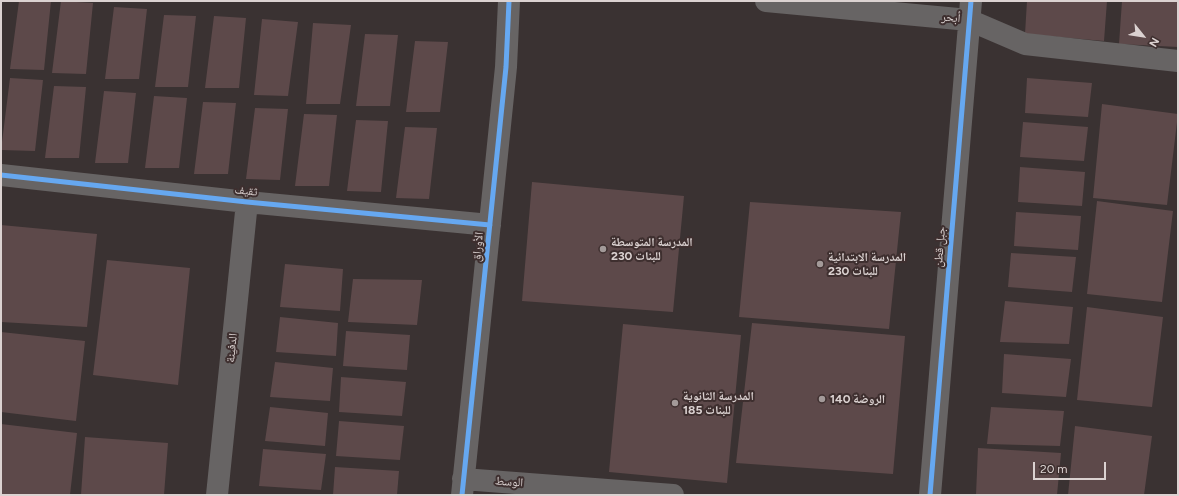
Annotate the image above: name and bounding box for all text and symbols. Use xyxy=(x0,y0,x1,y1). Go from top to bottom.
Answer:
street label: أبحر xyxy=(941,10,961,26)
north arrow xyxy=(1123,16,1163,56)
text: N xyxy=(1146,35,1162,49)
street label: ثقيف xyxy=(234,183,258,199)
street label: جبل قطن xyxy=(931,226,949,268)
street label: الأوراق xyxy=(469,231,487,263)
place label: المدرسة المتوسطة 230 للبنات xyxy=(611,235,693,263)
marker: المدرسة المتوسطة 230 للبنات xyxy=(598,244,608,254)
place label: المدرسة الابتدائية 230 للبنات xyxy=(828,250,906,278)
marker: المدرسة الابتدائية 230 للبنات xyxy=(815,259,825,269)
street label: الدفينة xyxy=(223,333,241,363)
place label: المدرسة الثانوية 185 للبنات xyxy=(683,389,754,417)
place label: الروضة 140 xyxy=(830,392,885,406)
marker: الروضة 140 xyxy=(817,394,827,404)
marker: المدرسة الثانوية 185 للبنات xyxy=(670,398,680,408)
scale bar xyxy=(1035,454,1108,480)
text: 20 m xyxy=(1040,462,1068,476)
street label: الوسط xyxy=(494,474,524,490)

